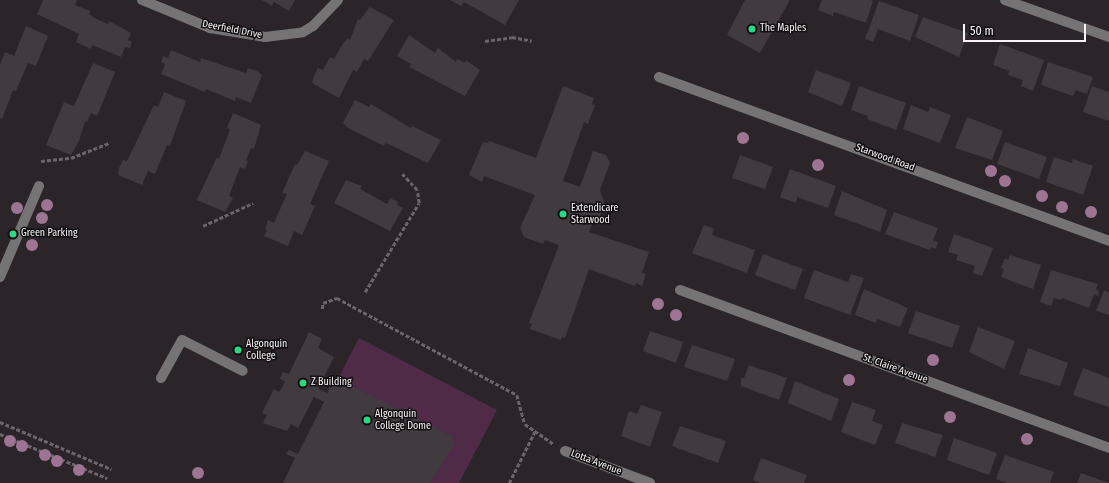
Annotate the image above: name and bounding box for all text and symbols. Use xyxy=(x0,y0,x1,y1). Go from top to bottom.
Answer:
scale bar xyxy=(965,16,1088,42)
street label: Deerfield Drive xyxy=(201,18,263,42)
place label: The Maples xyxy=(760,23,806,35)
marker: The Maples xyxy=(747,24,757,34)
text: 50 m xyxy=(970,24,994,38)
street label: Starwood Road xyxy=(854,142,916,174)
place label: Extendicare Starwood xyxy=(571,202,619,226)
marker: Extendicare Starwood xyxy=(558,209,568,219)
place label: Green Parking xyxy=(21,228,78,240)
marker: Green Parking xyxy=(8,229,18,239)
place label: Algonquin College xyxy=(246,338,287,362)
marker: Algonquin College xyxy=(233,345,243,355)
street label: St. Claire Avenue xyxy=(861,352,929,386)
place label: Z Building xyxy=(311,377,352,389)
marker: Z Building xyxy=(298,378,308,388)
place label: Algonquin College Dome xyxy=(375,408,431,432)
marker: Algonquin College Dome xyxy=(362,415,372,425)
street label: Lotta Avenue xyxy=(569,448,623,478)

